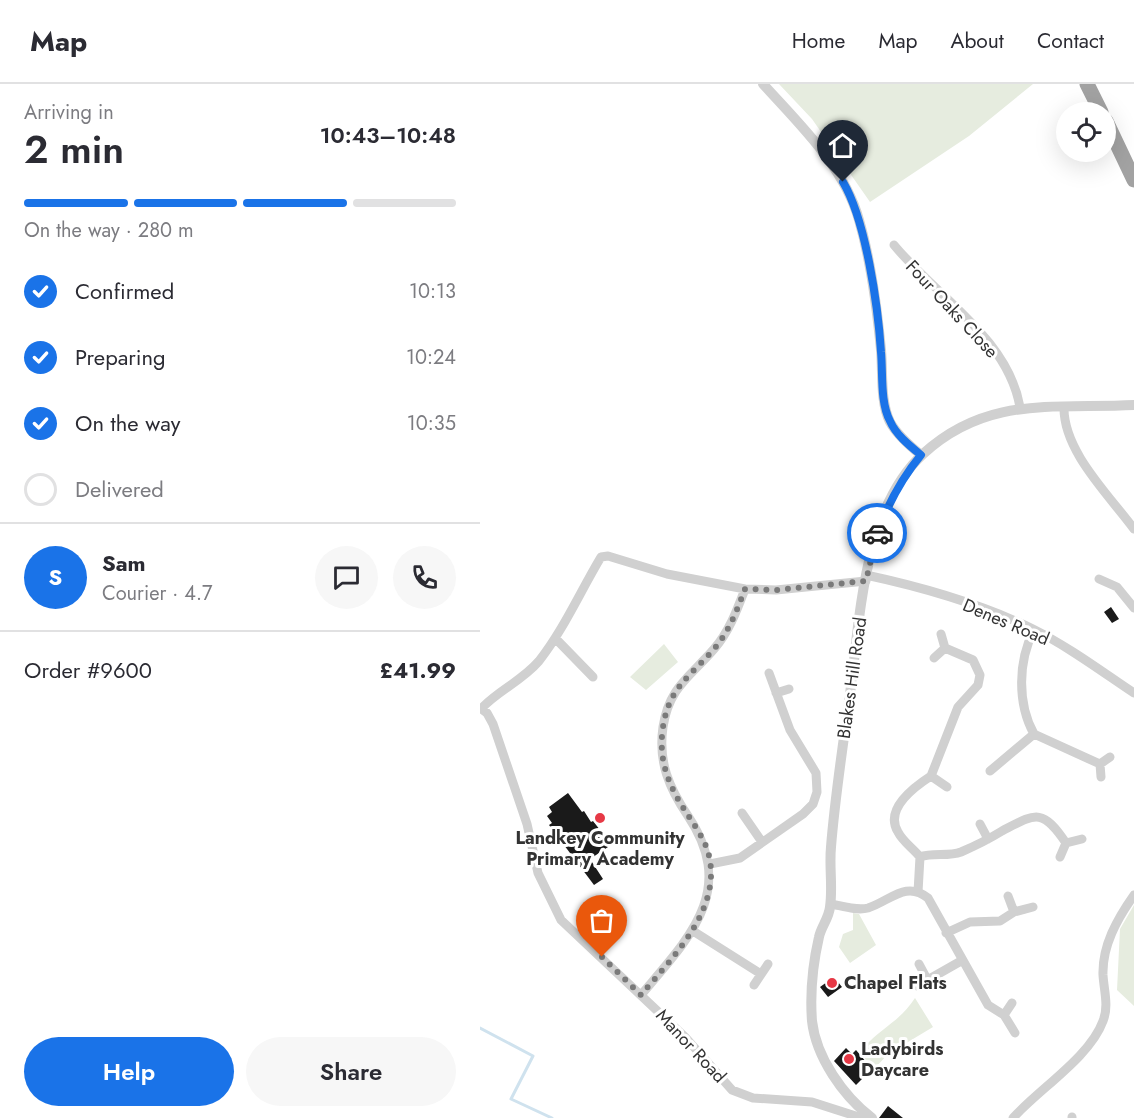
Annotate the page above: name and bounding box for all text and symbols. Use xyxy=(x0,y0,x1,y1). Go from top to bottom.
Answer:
text: Map xyxy=(30,21,87,62)
text: Home xyxy=(792,26,845,56)
text: Map xyxy=(878,26,918,56)
text: About xyxy=(951,26,1004,56)
text: Contact xyxy=(1037,26,1104,56)
text: Arriving in xyxy=(24,98,114,127)
map controls xyxy=(1056,102,1116,162)
button: locate xyxy=(1056,102,1116,162)
text: 10:43–10:48 xyxy=(320,119,456,151)
pin xyxy=(817,120,868,182)
text: 2 min xyxy=(24,121,124,178)
icon: home xyxy=(826,129,859,162)
text: On the way · 280 m xyxy=(24,216,194,245)
street label: Four Oaks Close xyxy=(900,254,1004,364)
icon: check xyxy=(24,275,57,308)
text: Confirmed xyxy=(75,275,174,307)
text: 10:13 xyxy=(409,277,456,306)
icon: check xyxy=(24,341,57,374)
text: Preparing xyxy=(75,341,166,373)
text: 10:24 xyxy=(406,343,456,372)
icon: check xyxy=(24,407,57,440)
text: On the way xyxy=(75,407,180,439)
text: 10:35 xyxy=(407,409,456,438)
text: Delivered xyxy=(75,473,164,505)
courier xyxy=(847,503,907,563)
icon: car xyxy=(861,517,894,550)
button: chat xyxy=(315,546,378,609)
button: phone xyxy=(393,546,456,609)
text: Sam xyxy=(102,547,146,579)
text: S xyxy=(49,561,62,593)
text: Courier · 4.7 xyxy=(102,579,213,608)
street label: Denes Road xyxy=(959,592,1053,652)
street label: Blakes Hill Road xyxy=(831,616,873,740)
text: Order #9600 xyxy=(24,654,152,686)
text: £41.99 xyxy=(379,654,456,686)
marker: Landkey Community Primary Academy xyxy=(593,811,607,825)
place label: Landkey Community Primary Academy xyxy=(515,825,685,872)
pin xyxy=(576,895,627,957)
icon: bag xyxy=(585,904,618,937)
place label: Chapel Flats xyxy=(844,970,947,996)
marker: Chapel Flats xyxy=(825,976,839,990)
street label: Manor Road xyxy=(650,1003,732,1089)
place label: Ladybirds Daycare xyxy=(861,1036,943,1083)
button: Help xyxy=(24,1037,234,1106)
button: Share xyxy=(246,1037,456,1106)
marker: Ladybirds Daycare xyxy=(842,1052,856,1066)

